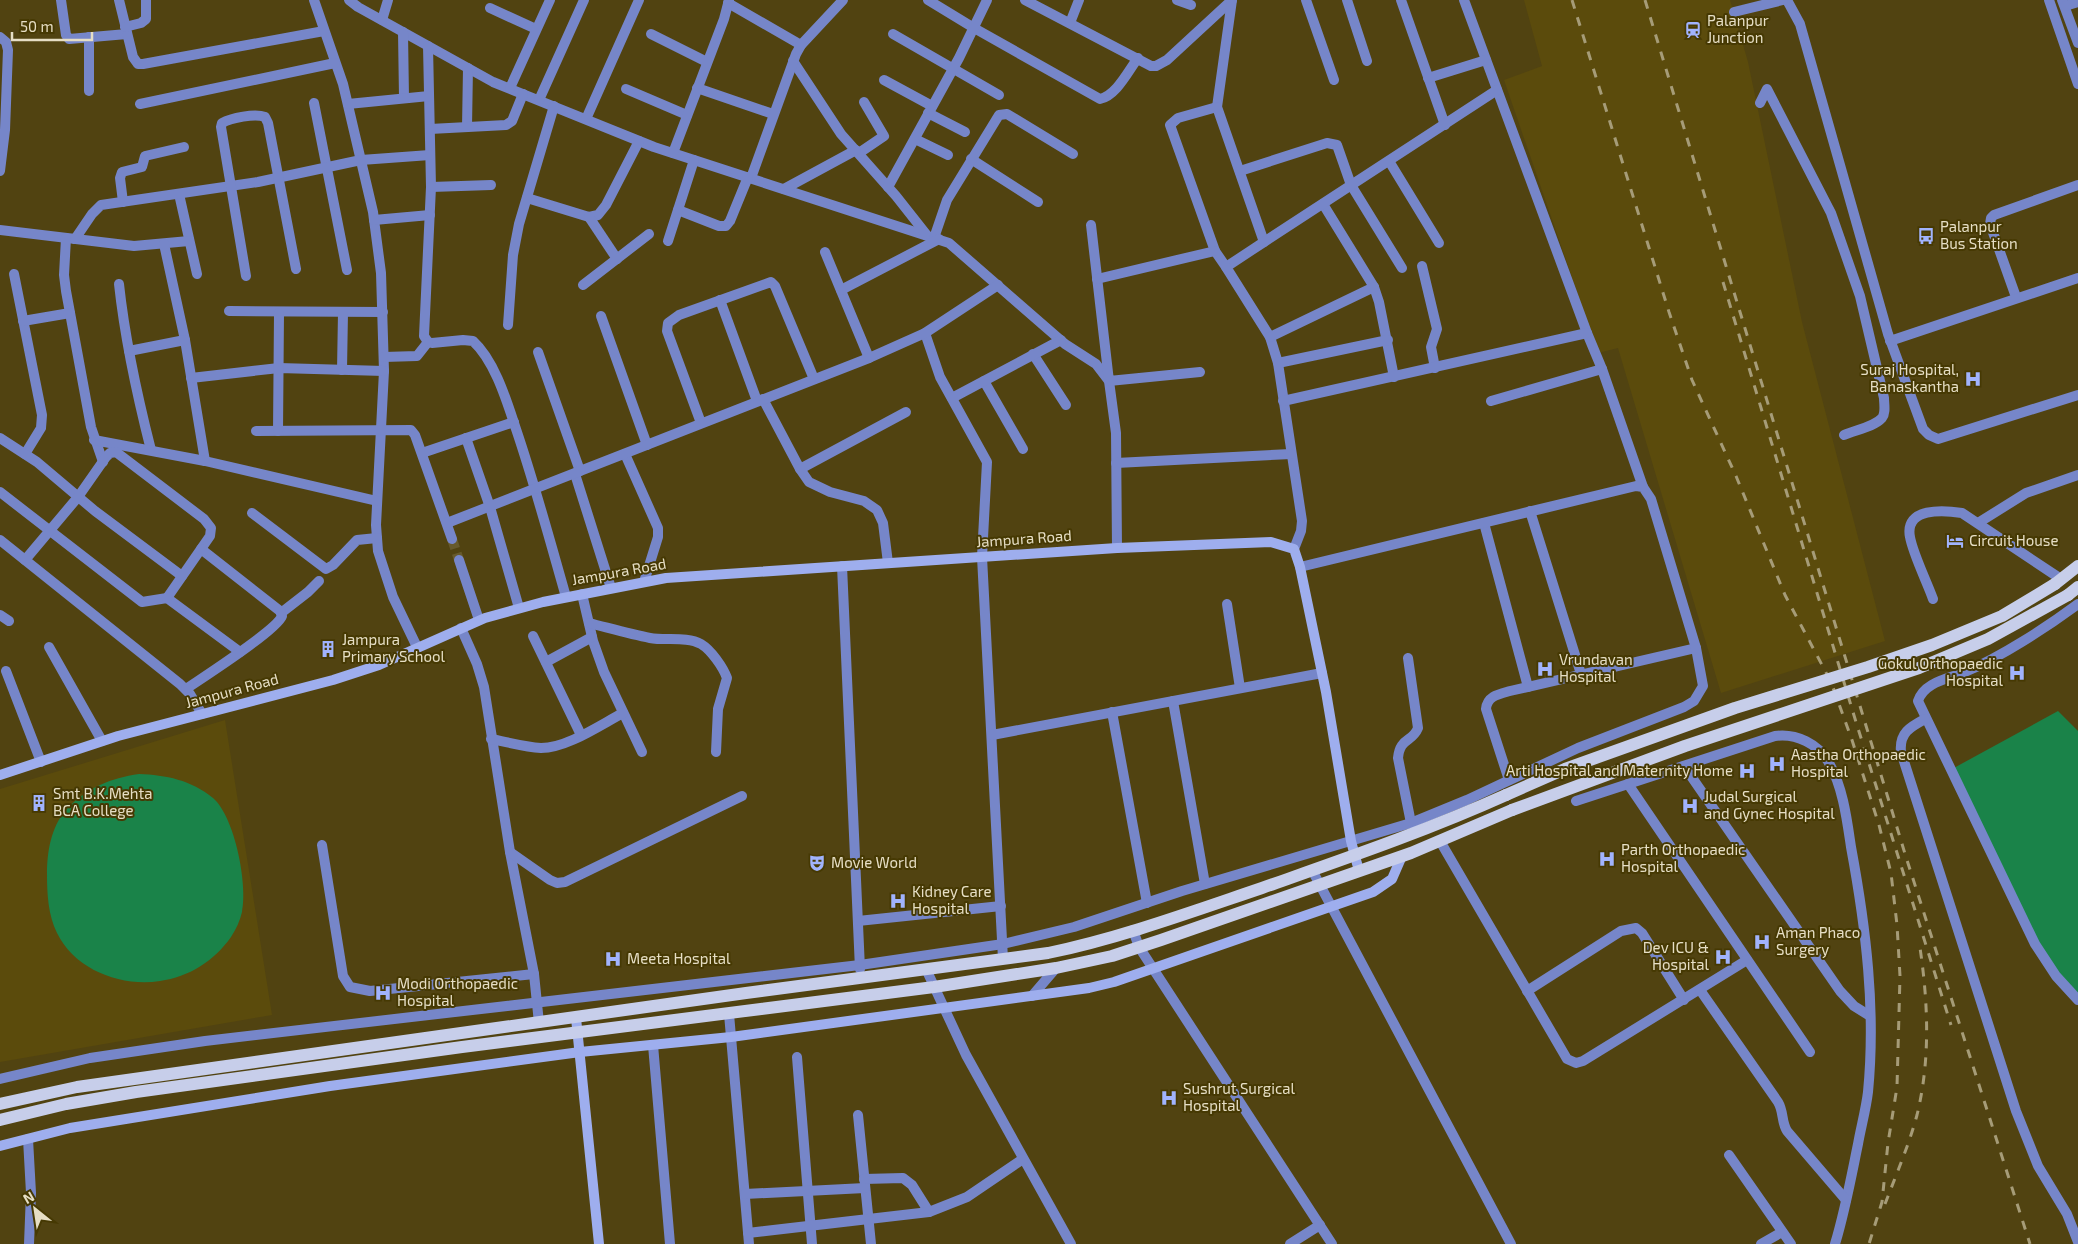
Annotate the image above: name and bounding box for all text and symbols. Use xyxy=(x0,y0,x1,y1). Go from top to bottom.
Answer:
scale bar xyxy=(12,10,92,42)
place label: Palanpur Junction xyxy=(1707,11,1769,46)
text: 50 m xyxy=(20,17,54,35)
station icon: Palanpur Junction xyxy=(1683,20,1703,40)
place label: Palanpur Bus Station xyxy=(1940,217,2018,252)
bus stop icon: Palanpur Bus Station xyxy=(1916,226,1936,246)
place label: Suraj Hospital, Banaskantha xyxy=(1860,360,1959,395)
hospital icon: Suraj Hospital, Banaskantha xyxy=(1963,369,1983,389)
street label: Jampura Road xyxy=(975,526,1072,550)
hotel icon: Circuit House xyxy=(1945,531,1965,551)
place label: Circuit House xyxy=(1969,531,2059,549)
street label: Jampura Road xyxy=(570,554,668,588)
place label: Jampura Primary School xyxy=(342,630,445,665)
building icon: Jampura Primary School xyxy=(318,639,338,659)
place label: Vrundavan Hospital xyxy=(1559,650,1633,685)
place label: Gokul Orthopaedic Hospital xyxy=(1878,654,2004,689)
hospital icon: Vrundavan Hospital xyxy=(1535,659,1555,679)
hospital icon: Gokul Orthopaedic Hospital xyxy=(2007,663,2027,683)
street label: Jampura Road xyxy=(183,669,280,711)
place label: Aastha Orthopaedic Hospital xyxy=(1791,745,1926,780)
hospital icon: Aastha Orthopaedic Hospital xyxy=(1767,754,1787,774)
place label: Arti Hospital and Maternity Home xyxy=(1506,761,1733,779)
hospital icon: Arti Hospital and Maternity Home xyxy=(1737,761,1757,781)
place label: Smt B.K.Mehta BCA College xyxy=(53,784,153,819)
place label: Judal Surgical and Gynec Hospital xyxy=(1704,787,1835,822)
building icon: Smt B.K.Mehta BCA College xyxy=(29,793,49,813)
hospital icon: Judal Surgical and Gynec Hospital xyxy=(1680,796,1700,816)
place label: Parth Orthopaedic Hospital xyxy=(1621,840,1745,875)
hospital icon: Parth Orthopaedic Hospital xyxy=(1597,849,1617,869)
theatre icon: Movie World xyxy=(807,853,827,873)
place label: Movie World xyxy=(831,853,917,871)
place label: Kidney Care Hospital xyxy=(912,882,992,917)
hospital icon: Kidney Care Hospital xyxy=(888,891,908,911)
place label: Aman Phaco Surgery xyxy=(1776,923,1860,958)
hospital icon: Aman Phaco Surgery xyxy=(1752,932,1772,952)
place label: Dev ICU & Hospital xyxy=(1643,938,1710,973)
hospital icon: Dev ICU & Hospital xyxy=(1713,947,1733,967)
hospital icon: Meeta Hospital xyxy=(603,949,623,969)
place label: Meeta Hospital xyxy=(627,949,731,967)
place label: Modi Orthopaedic Hospital xyxy=(397,974,518,1009)
hospital icon: Modi Orthopaedic Hospital xyxy=(373,983,393,1003)
place label: Sushrut Surgical Hospital xyxy=(1183,1079,1296,1114)
hospital icon: Sushrut Surgical Hospital xyxy=(1159,1088,1179,1108)
north arrow xyxy=(10,1184,60,1234)
text: N xyxy=(20,1187,37,1207)

